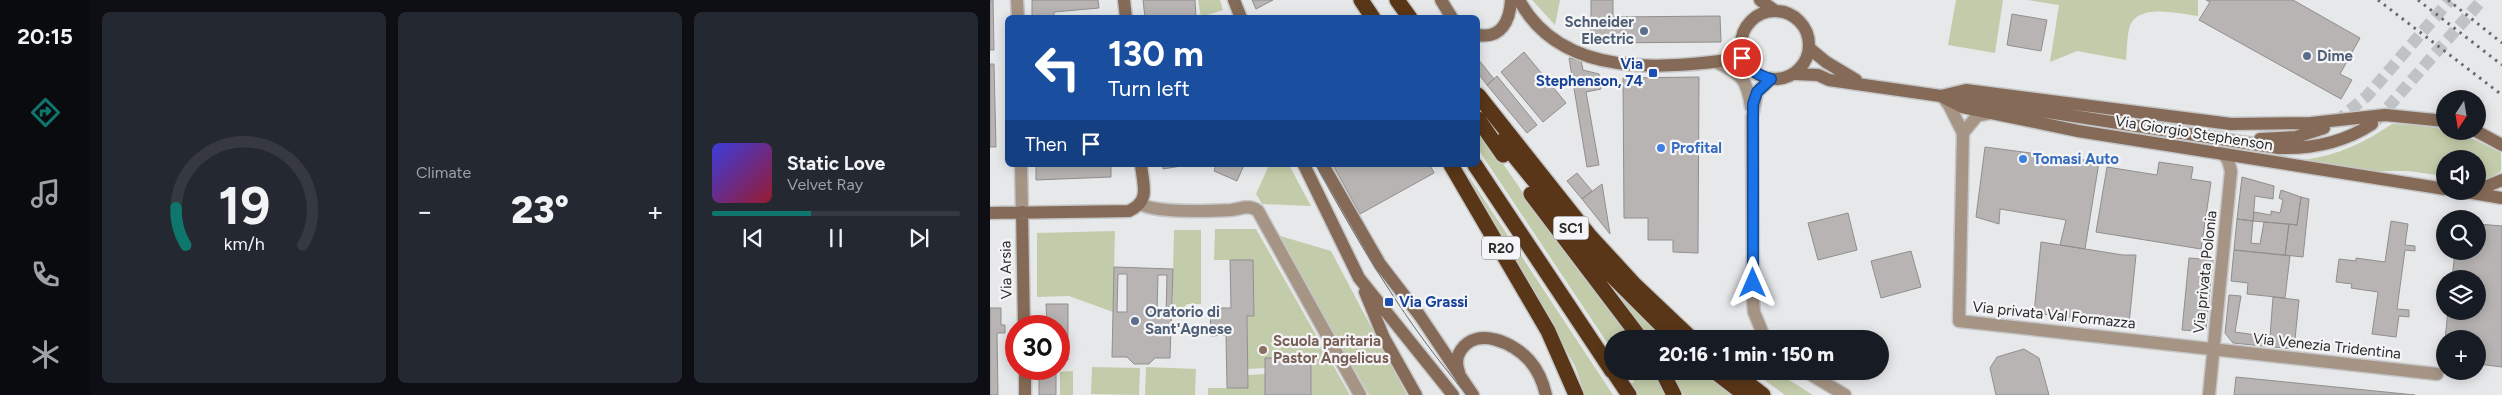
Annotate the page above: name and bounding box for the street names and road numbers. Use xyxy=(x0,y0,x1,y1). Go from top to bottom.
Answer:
street label: Via Giorgio Stephenson xyxy=(2114,112,2274,154)
street label: Via privata Polonia xyxy=(2190,210,2220,334)
road number: SC1 xyxy=(1554,217,1588,240)
road number: R20 xyxy=(1482,237,1520,260)
street label: Via Arsia xyxy=(996,241,1016,299)
street label: Via privata Val Formazza xyxy=(1972,297,2136,333)
street label: Via Venezia Tridentina xyxy=(2252,329,2402,363)

